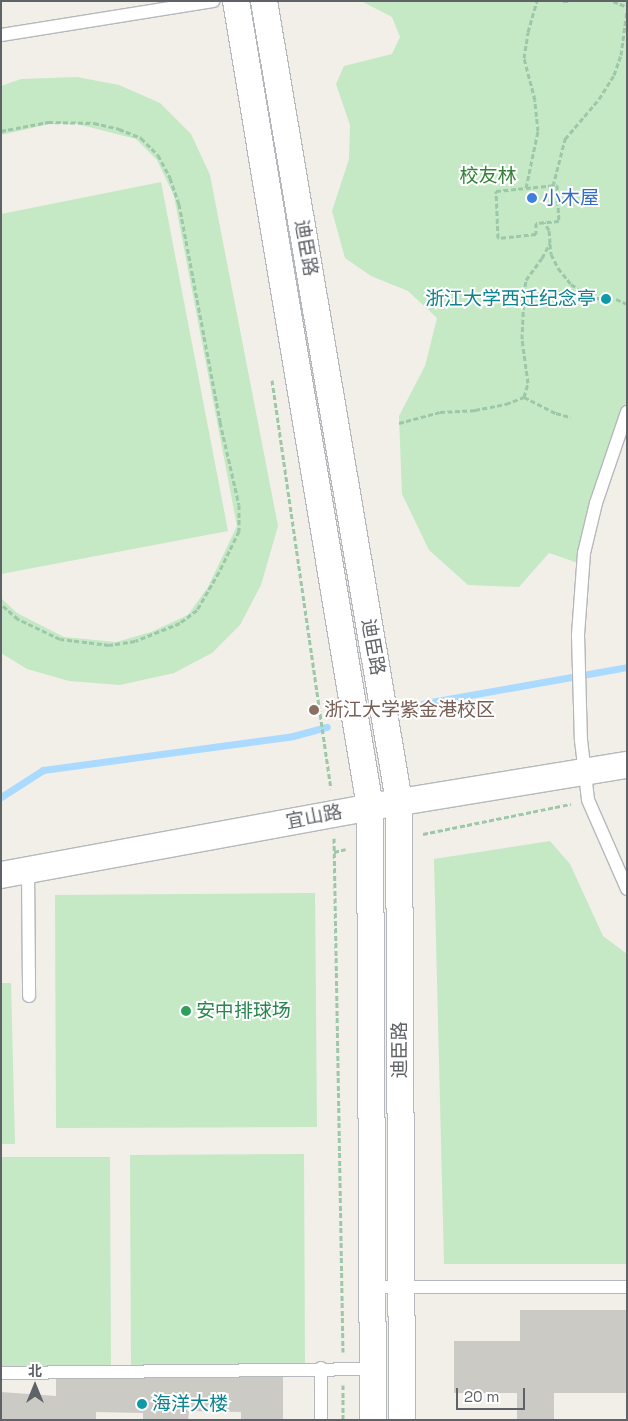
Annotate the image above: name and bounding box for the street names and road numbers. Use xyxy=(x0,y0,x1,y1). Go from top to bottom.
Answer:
street label: 迪臣路 xyxy=(290,218,322,278)
street label: 迪臣路 xyxy=(357,617,389,677)
street label: 宜山路 xyxy=(284,800,344,834)
street label: 迪臣路 xyxy=(389,1022,411,1078)

